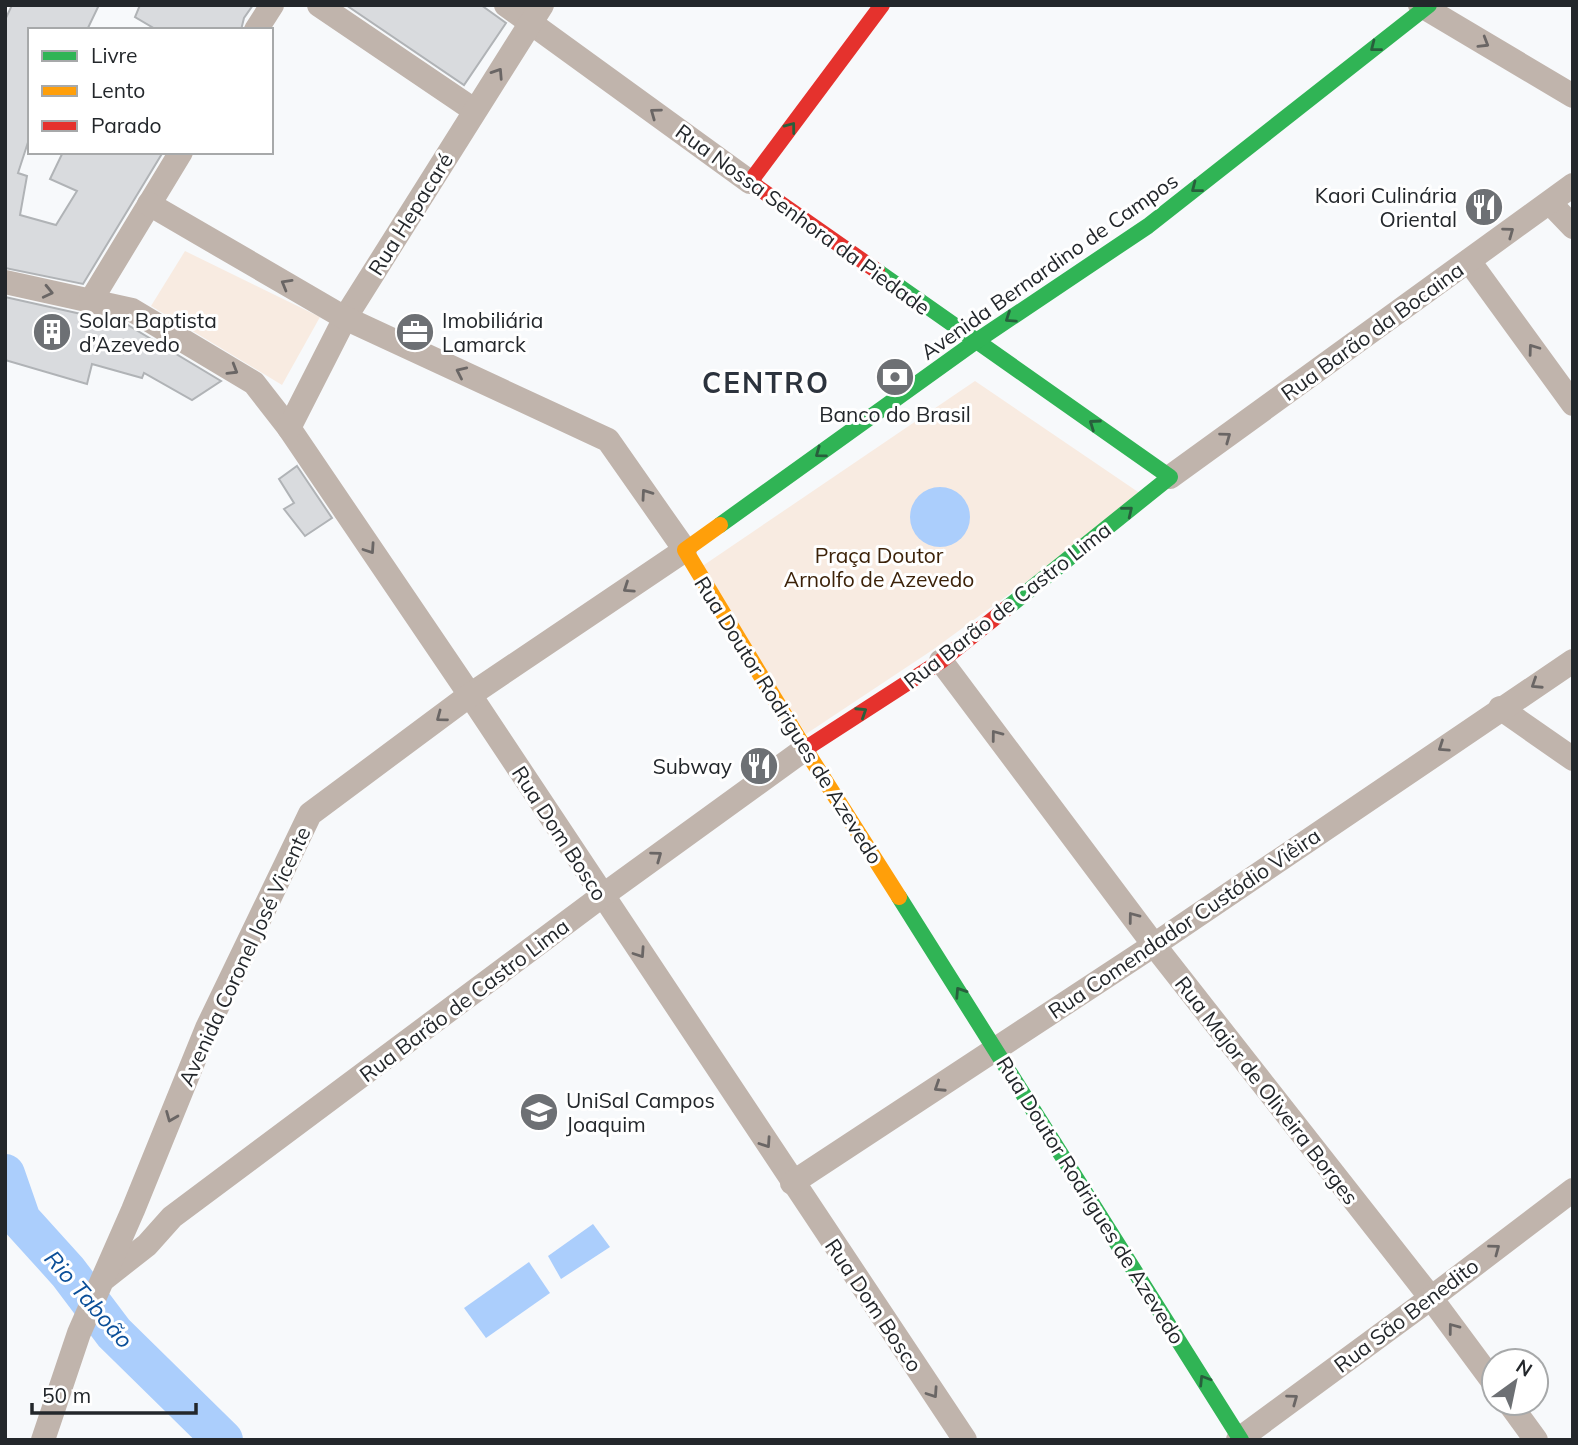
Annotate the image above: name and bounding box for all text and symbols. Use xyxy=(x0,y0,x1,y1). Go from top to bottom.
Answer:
legend xyxy=(28,28,273,154)
one-way arrow xyxy=(1476,35,1489,48)
one-way arrow xyxy=(1370,39,1382,52)
text: Livre xyxy=(91,42,138,68)
one-way arrow xyxy=(490,68,502,81)
text: Lento xyxy=(91,77,145,103)
one-way arrow xyxy=(650,109,663,121)
text: Parado xyxy=(91,112,161,138)
street label: Rua Nossa Senhora da Piedade xyxy=(671,118,935,320)
one-way arrow xyxy=(783,122,795,135)
street label: Rua Hepacaré xyxy=(362,148,458,280)
street label: Avenida Bernardino de Campos xyxy=(915,167,1183,365)
one-way arrow xyxy=(1191,180,1204,192)
place label: Kaori Culinária Oriental xyxy=(1315,182,1457,232)
restaurant icon: Kaori Culinária Oriental xyxy=(1463,186,1505,228)
one-way arrow xyxy=(1501,228,1514,240)
street label: Rua Barão da Bocaina xyxy=(1276,256,1468,406)
one-way arrow xyxy=(281,279,294,292)
one-way arrow xyxy=(41,283,53,298)
place label: Solar Baptista d’Azevedo xyxy=(79,307,217,357)
place label: Imobiliária Lamarck xyxy=(442,307,543,357)
one-way arrow xyxy=(1005,310,1018,323)
building icon: Solar Baptista d’Azevedo xyxy=(31,311,73,353)
office icon: Imobiliária Lamarck xyxy=(394,311,436,353)
one-way arrow xyxy=(1528,344,1541,357)
bank icon: Banco do Brasil xyxy=(874,356,916,398)
one-way arrow xyxy=(225,362,238,375)
district label: CENTRO xyxy=(702,365,830,400)
one-way arrow xyxy=(456,366,468,380)
place label: Banco do Brasil xyxy=(819,401,971,427)
one-way arrow xyxy=(1089,420,1102,432)
one-way arrow xyxy=(1218,433,1231,445)
one-way arrow xyxy=(815,445,828,457)
one-way arrow xyxy=(642,489,654,502)
one-way arrow xyxy=(1121,507,1133,520)
street label: Rua Barão de Castro Lima xyxy=(898,516,1116,694)
one-way arrow xyxy=(362,541,375,554)
park label: Praça Doutor Arnolfo de Azevedo xyxy=(784,542,974,592)
street label: Rua Doutor Rodrigues de Azevedo xyxy=(689,571,889,869)
one-way arrow xyxy=(623,580,636,593)
one-way arrow xyxy=(1531,676,1544,689)
one-way arrow xyxy=(436,708,449,721)
one-way arrow xyxy=(855,708,868,721)
one-way arrow xyxy=(992,730,1005,743)
one-way arrow xyxy=(1438,739,1451,751)
restaurant icon: Subway xyxy=(738,745,780,787)
place label: Subway xyxy=(653,753,732,779)
street label: Rua Dom Bosco xyxy=(507,761,613,905)
street label: Avenida Coronel José Vicente xyxy=(172,822,316,1090)
street label: Rua Comendador Custódio Viêira xyxy=(1043,822,1325,1024)
one-way arrow xyxy=(649,852,662,865)
one-way arrow xyxy=(1128,912,1141,925)
street label: Rua Barão de Castro Lima xyxy=(354,913,574,1087)
one-way arrow xyxy=(631,945,644,958)
street label: Rua Major de Oliveira Borges xyxy=(1170,971,1364,1209)
one-way arrow xyxy=(955,987,968,1000)
street label: Rua Doutor Rodrigues de Azevedo xyxy=(991,1051,1191,1349)
one-way arrow xyxy=(934,1079,947,1092)
place label: UniSal Campos Joaquim xyxy=(566,1087,715,1137)
school or university icon: UniSal Campos Joaquim xyxy=(518,1091,560,1133)
one-way arrow xyxy=(165,1111,179,1123)
one-way arrow xyxy=(757,1135,770,1148)
street label: Rua Dom Bosco xyxy=(820,1233,928,1377)
water label: Rio Taboão xyxy=(39,1244,139,1354)
one-way arrow xyxy=(1487,1244,1500,1257)
street label: Rua São Benedito xyxy=(1329,1252,1483,1378)
one-way arrow xyxy=(1449,1324,1462,1336)
north arrow xyxy=(1480,1347,1550,1417)
text: N xyxy=(1512,1354,1537,1382)
scale bar xyxy=(32,1372,196,1416)
one-way arrow xyxy=(1200,1375,1213,1388)
text: 50 m xyxy=(42,1382,91,1408)
one-way arrow xyxy=(925,1385,937,1398)
one-way arrow xyxy=(1285,1395,1298,1408)

